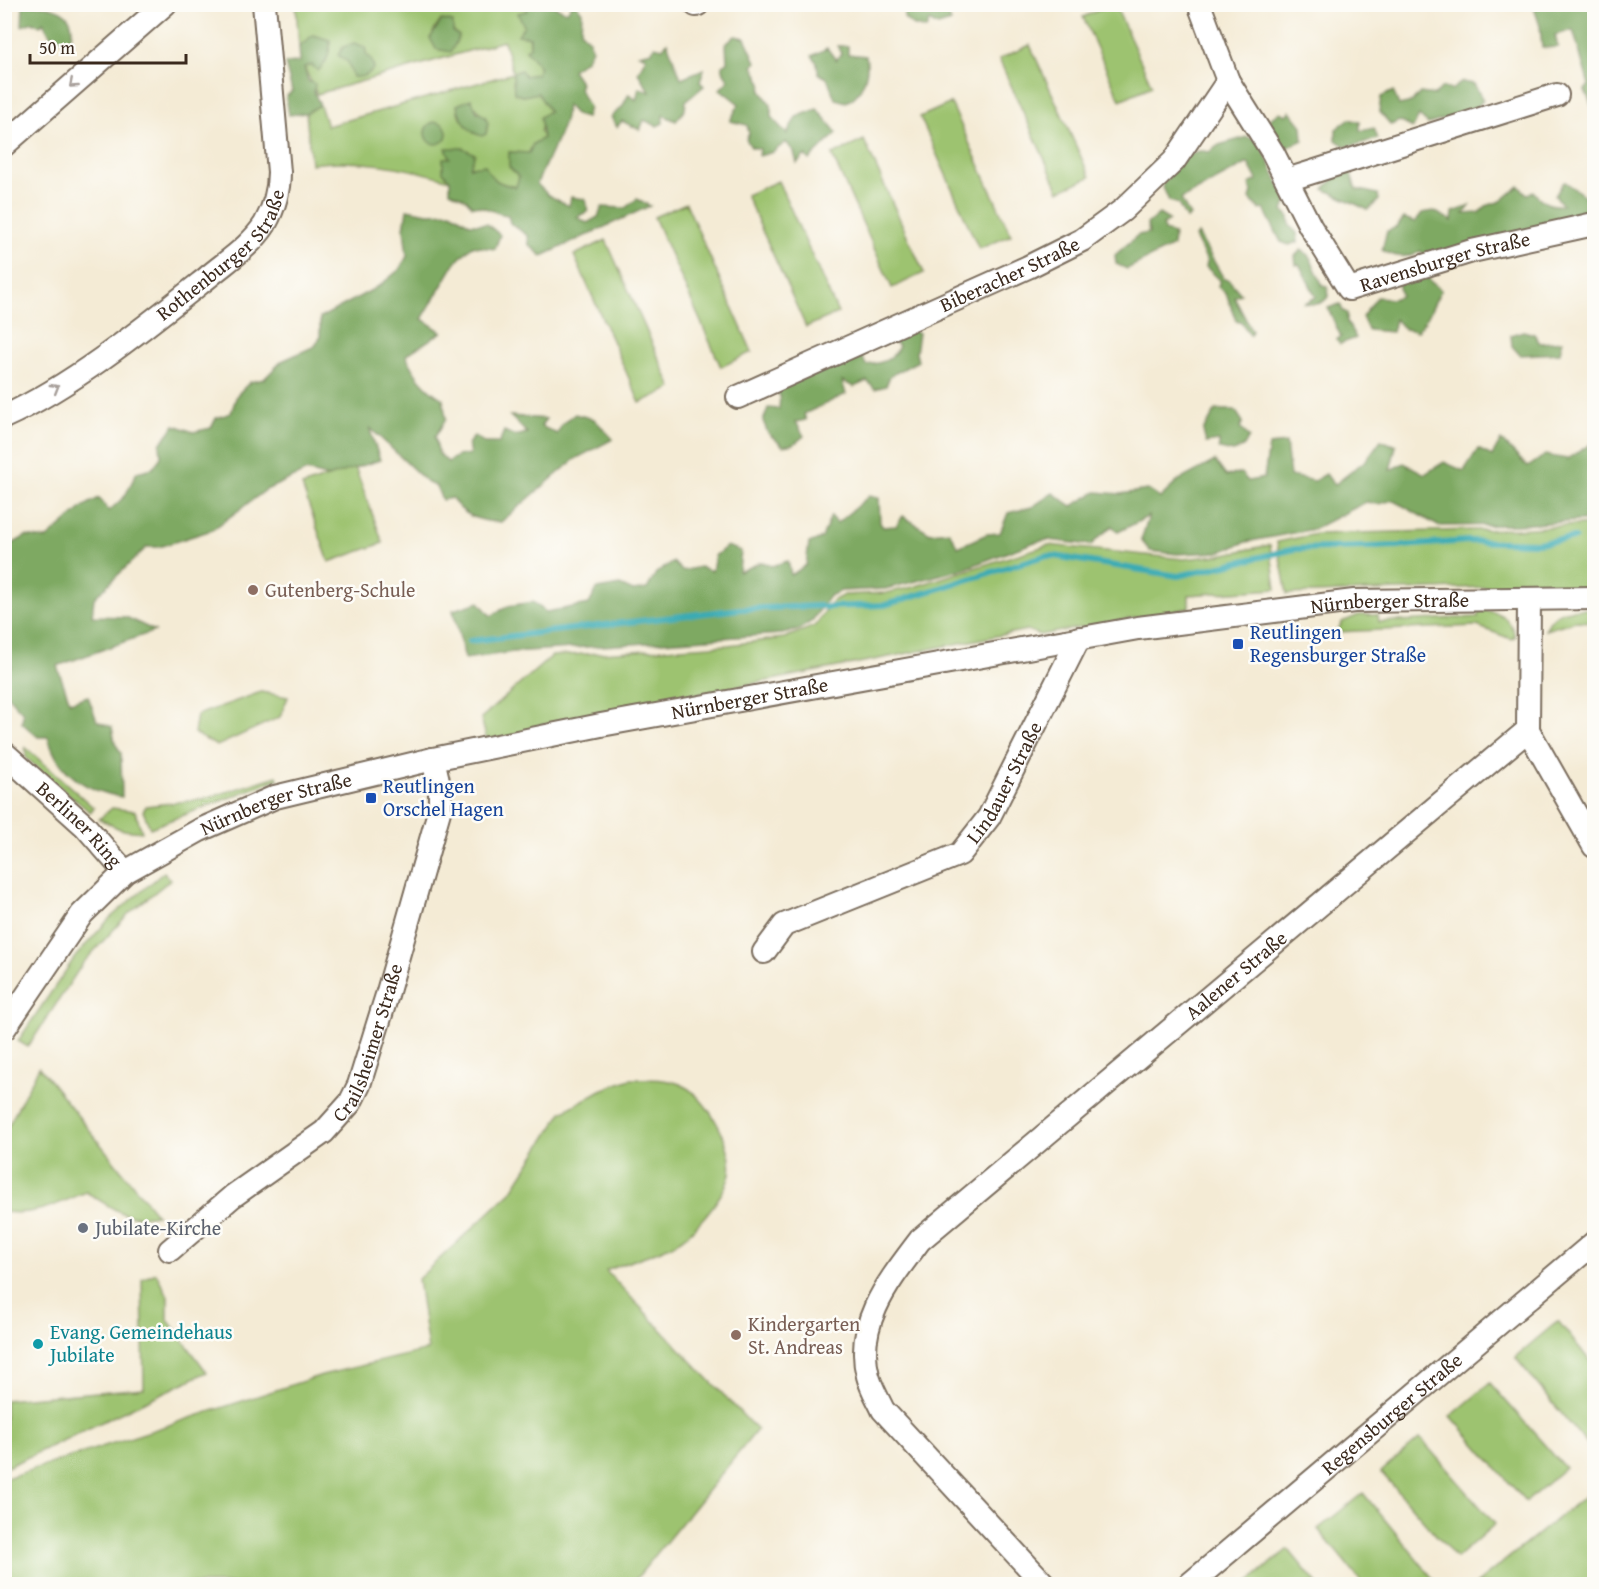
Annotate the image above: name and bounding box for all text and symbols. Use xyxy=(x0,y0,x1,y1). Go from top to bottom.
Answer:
scale bar xyxy=(30,27,186,65)
text: 50 m xyxy=(39,34,75,61)
one-way arrow xyxy=(69,77,80,88)
street label: Rothenburger Straße xyxy=(150,186,291,327)
street label: Ravensburger Straße xyxy=(1356,224,1533,299)
street label: Biberacher Straße xyxy=(935,229,1084,319)
one-way arrow xyxy=(49,383,59,395)
place label: Gutenberg-Schule xyxy=(265,575,415,604)
marker: Gutenberg-Schule xyxy=(246,583,260,597)
street label: Nürnberger Straße xyxy=(1309,585,1469,620)
place label: Reutlingen Regensburger Straße xyxy=(1250,617,1426,669)
marker: Reutlingen Regensburger Straße xyxy=(1231,637,1245,651)
street label: Nürnberger Straße xyxy=(669,669,830,726)
street label: Lindauer Straße xyxy=(959,716,1049,849)
street label: Nürnberger Straße xyxy=(195,764,355,842)
place label: Reutlingen Orschel Hagen xyxy=(383,771,504,823)
street label: Berliner Ring xyxy=(30,774,130,874)
marker: Reutlingen Orschel Hagen xyxy=(364,791,378,805)
street label: Aalener Straße xyxy=(1178,923,1293,1026)
street label: Crailsheimer Straße xyxy=(325,960,409,1128)
place label: Jubilate-Kirche xyxy=(92,1213,221,1242)
marker: Jubilate-Kirche xyxy=(76,1221,90,1235)
place label: Kindergarten St. Andreas xyxy=(748,1309,860,1361)
place label: Evang. Gemeindehaus Jubilate xyxy=(47,1317,233,1369)
marker: Kindergarten St. Andreas xyxy=(729,1328,743,1342)
marker: Evang. Gemeindehaus Jubilate xyxy=(31,1337,45,1351)
street label: Regensburger Straße xyxy=(1315,1345,1468,1481)

